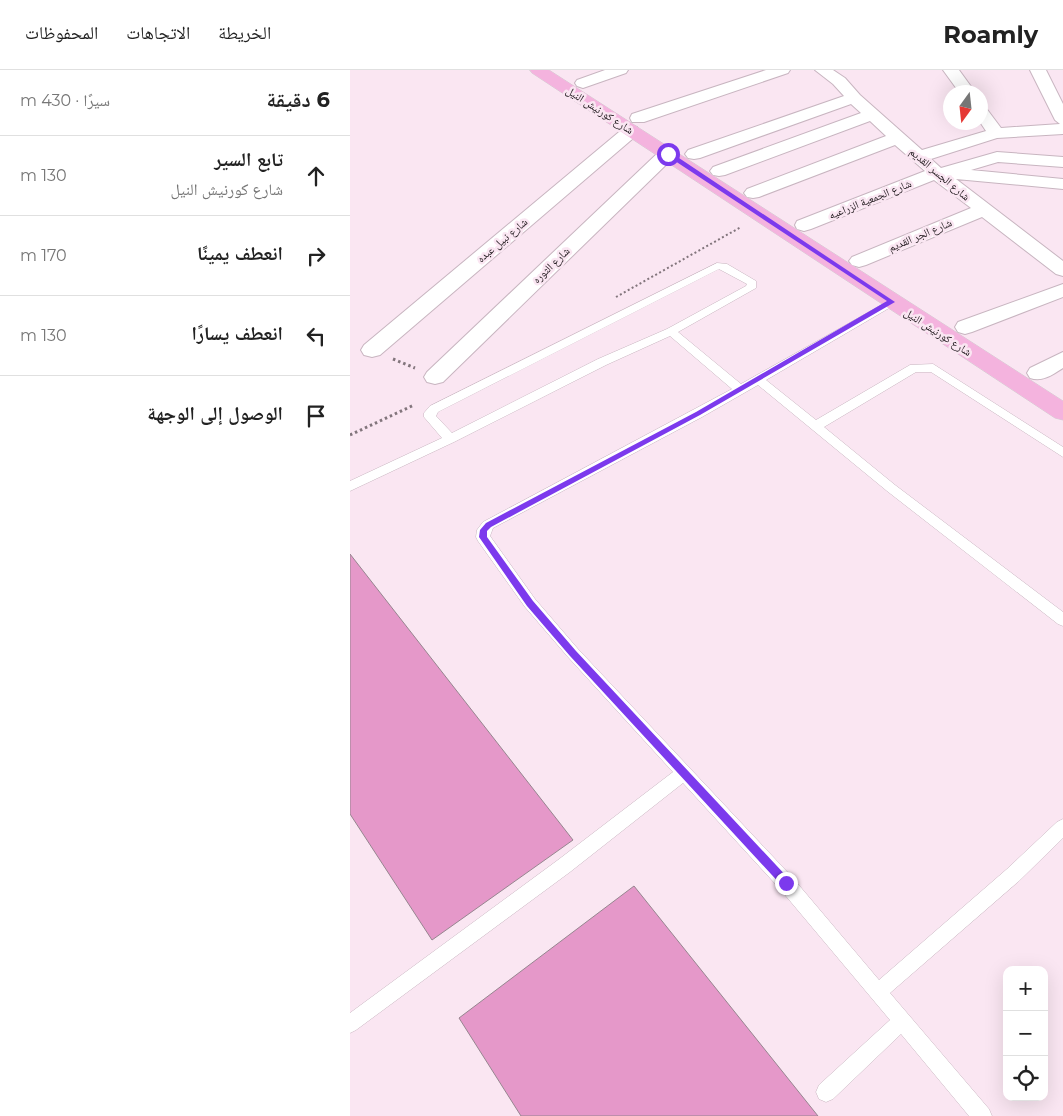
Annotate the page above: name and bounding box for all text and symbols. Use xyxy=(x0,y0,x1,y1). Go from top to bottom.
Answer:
text: Roamly xyxy=(943,20,1038,49)
text: المحفوظات xyxy=(25,22,98,44)
text: الاتجاهات xyxy=(126,22,190,44)
text: الخريطة xyxy=(218,22,271,44)
street label: شارع كورنيش النيل xyxy=(564,83,636,137)
north arrow xyxy=(943,85,988,130)
text: 6 دقيقة xyxy=(267,87,330,112)
text: سيرًا · 430 m xyxy=(20,91,110,110)
route start xyxy=(657,143,680,166)
street label: شارع الجسر القديم xyxy=(906,145,973,204)
text: تابع السير xyxy=(214,148,283,171)
icon: ahead xyxy=(302,162,330,190)
text: 130 m xyxy=(20,166,67,185)
street label: شارع الجمعية الزراعيه xyxy=(827,176,913,222)
text: شارع كورنيش النيل xyxy=(170,180,283,199)
street label: شارع نبيل عبده xyxy=(474,215,530,265)
street label: شارع الجر القديم xyxy=(886,215,954,256)
text: انعطف يمينًا xyxy=(197,242,283,265)
icon: right xyxy=(302,242,330,270)
street label: شارع الثوره xyxy=(529,244,573,286)
text: 170 m xyxy=(20,246,67,265)
street label: شارع كورنيش النيل xyxy=(902,305,974,359)
text: انعطف يسارًا xyxy=(191,322,283,345)
icon: left xyxy=(302,322,330,350)
text: 130 m xyxy=(20,326,67,345)
text: الوصول إلى الوجهة xyxy=(147,402,283,425)
icon: arrive xyxy=(302,402,330,430)
route end xyxy=(775,872,798,895)
map controls xyxy=(1003,966,1048,1101)
button: + xyxy=(1003,966,1048,1011)
button: − xyxy=(1003,1011,1048,1056)
button: locate xyxy=(1003,1056,1048,1101)

